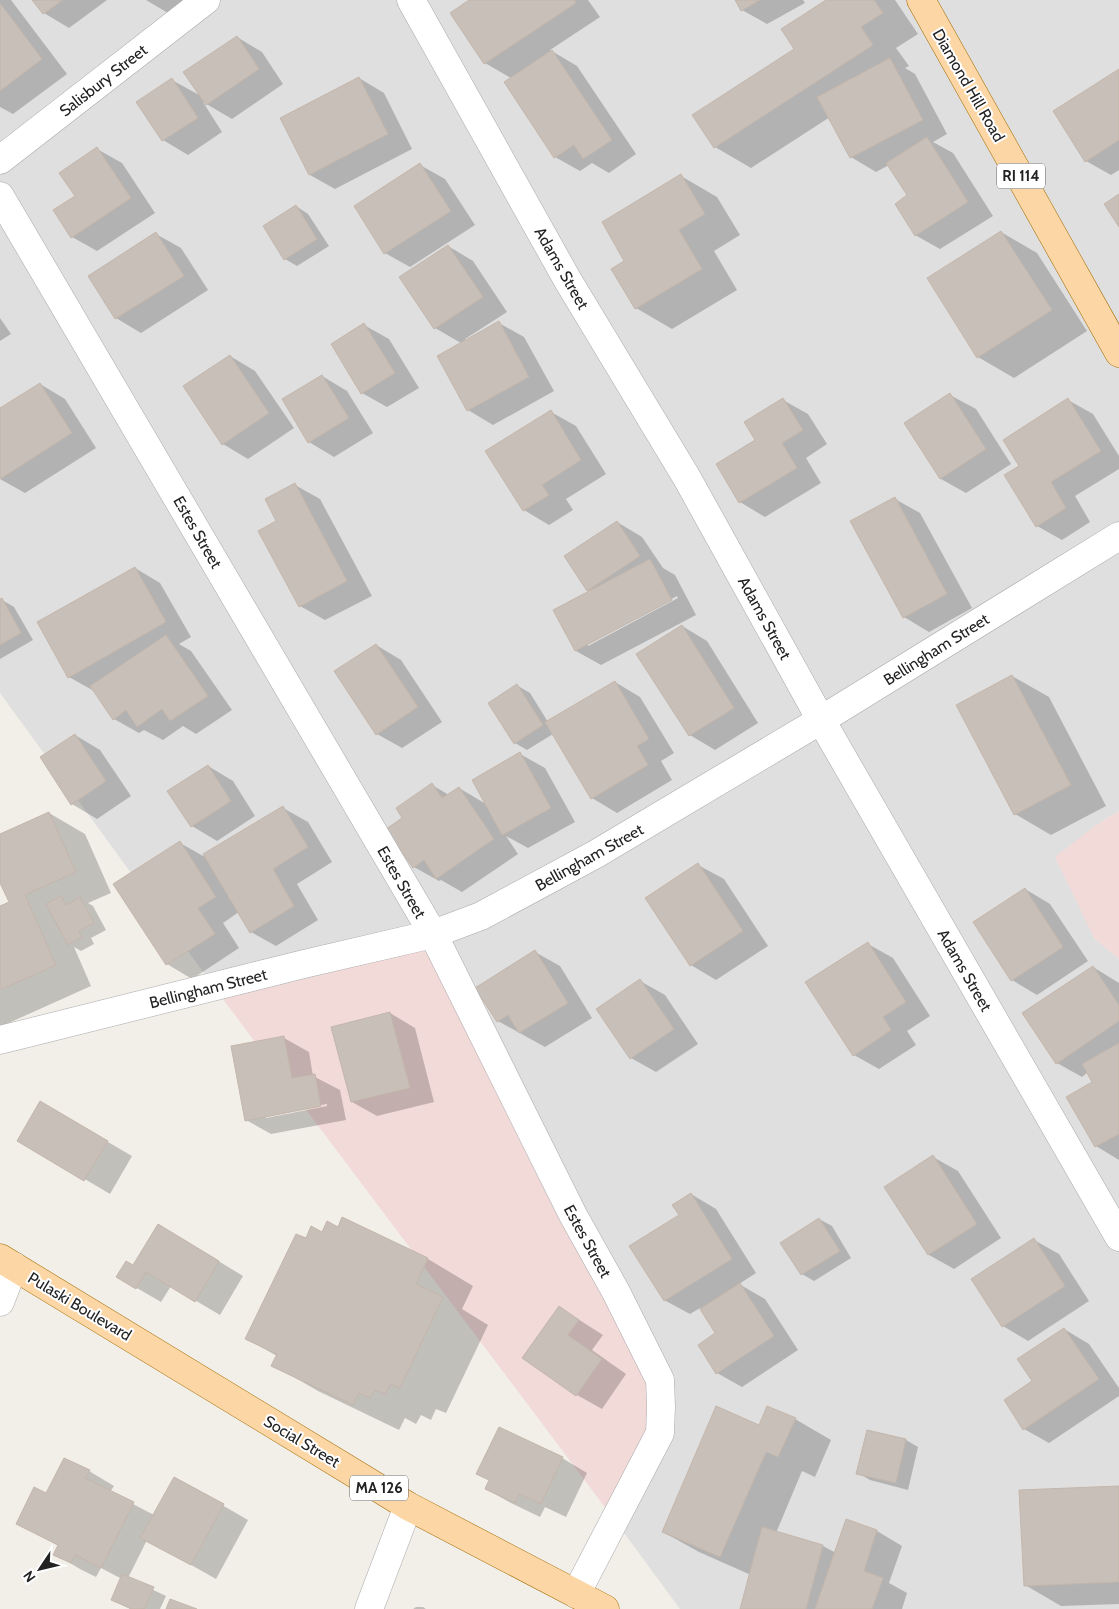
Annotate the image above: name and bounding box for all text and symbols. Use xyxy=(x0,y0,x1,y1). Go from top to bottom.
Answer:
street label: Diamond Hill Road xyxy=(929,25,1009,145)
street label: Salisbury Street xyxy=(56,40,151,120)
road number: RI 114 xyxy=(997,164,1045,188)
street label: Adams Street xyxy=(530,224,593,313)
street label: Estes Street xyxy=(169,493,226,572)
street label: Adams Street xyxy=(734,574,795,663)
street label: Bellingham Street xyxy=(880,609,993,689)
street label: Bellingham Street xyxy=(532,820,647,895)
street label: Estes Street xyxy=(373,843,430,922)
street label: Adams Street xyxy=(933,926,996,1015)
street label: Bellingham Street xyxy=(147,965,270,1012)
street label: Estes Street xyxy=(560,1202,616,1281)
street label: Pulaski Boulevard xyxy=(25,1268,135,1345)
street label: Social Street xyxy=(260,1411,344,1472)
road number: MA 126 xyxy=(350,1476,408,1500)
north arrow xyxy=(15,1544,65,1594)
text: N xyxy=(19,1567,40,1586)

